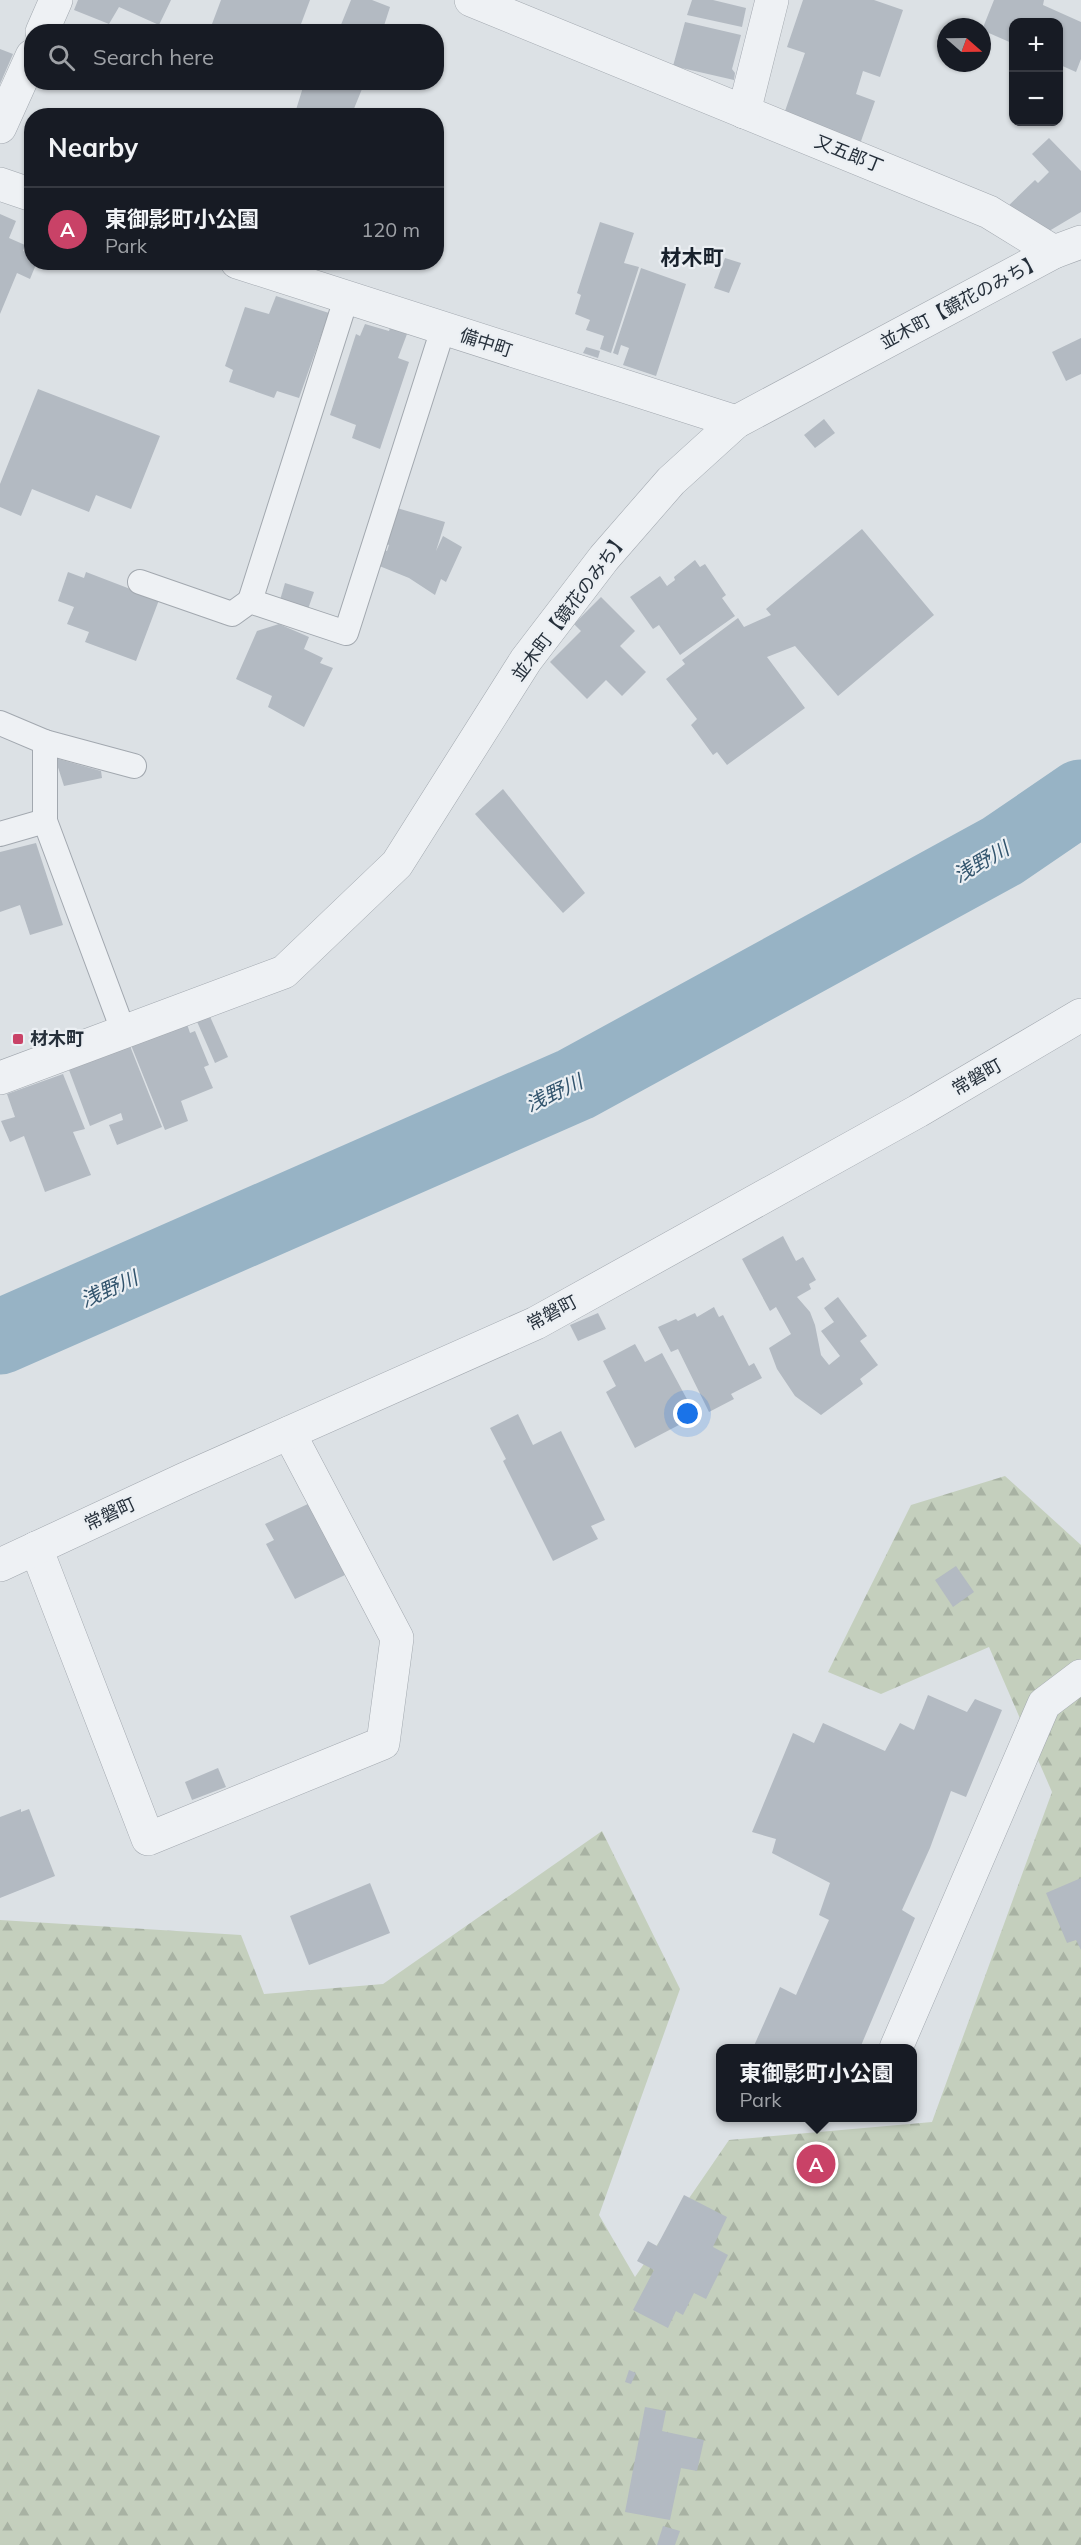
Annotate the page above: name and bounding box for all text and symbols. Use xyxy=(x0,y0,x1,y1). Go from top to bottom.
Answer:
north arrow xyxy=(937,18,991,72)
map controls xyxy=(1009,18,1063,126)
button: + xyxy=(1009,18,1063,72)
search box xyxy=(24,24,444,90)
icon: search xyxy=(45,41,78,74)
text: Search here xyxy=(93,43,214,71)
button: − xyxy=(1009,72,1063,126)
street label: 又五郎丁 xyxy=(812,129,887,178)
text: Nearby xyxy=(48,131,138,164)
text: 東御影町小公園 xyxy=(105,205,259,233)
text: A xyxy=(60,217,75,242)
text: 120 m xyxy=(361,217,420,242)
text: Park xyxy=(105,233,147,258)
district label: 材木町 xyxy=(661,244,724,270)
street label: 並木町【鏡花のみち】 xyxy=(876,249,1046,354)
street label: 備中町 xyxy=(457,323,515,362)
street label: 並木町【鏡花のみち】 xyxy=(506,528,633,685)
water label: 浅野川 xyxy=(949,835,1015,887)
place label: 材木町 xyxy=(30,1027,84,1050)
marker: 材木町 xyxy=(11,1032,25,1046)
street label: 常磐町 xyxy=(948,1053,1006,1100)
water label: 浅野川 xyxy=(521,1068,588,1117)
water label: 浅野川 xyxy=(76,1264,143,1312)
street label: 常磐町 xyxy=(523,1290,581,1335)
your location xyxy=(673,1399,702,1428)
street label: 常磐町 xyxy=(80,1492,139,1535)
popup xyxy=(716,2044,917,2122)
text: 東御影町小公園 xyxy=(739,2059,894,2087)
text: Park xyxy=(739,2087,782,2112)
pin: A xyxy=(796,2142,836,2186)

